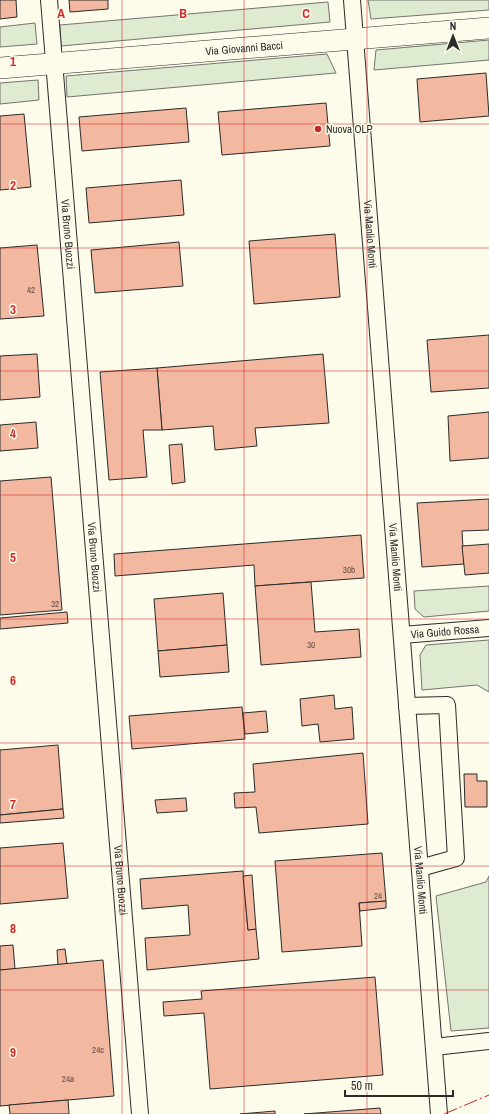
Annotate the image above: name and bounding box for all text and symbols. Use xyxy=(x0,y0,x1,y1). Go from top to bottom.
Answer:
text: A xyxy=(57,5,65,22)
text: B xyxy=(179,5,187,22)
text: C xyxy=(302,5,310,22)
north arrow xyxy=(433,16,473,56)
text: N xyxy=(450,19,456,33)
street label: Via Giovanni Bacci xyxy=(205,38,284,58)
text: 1 xyxy=(10,53,16,70)
place label: Nuova OLP xyxy=(326,122,373,136)
marker: Nuova OLP xyxy=(313,124,323,134)
text: 2 xyxy=(10,177,16,194)
street label: Via Bruno Buozzi xyxy=(58,199,78,270)
street label: Via Manlio Monti xyxy=(361,200,380,269)
house number: 42 xyxy=(27,284,35,296)
text: 3 xyxy=(10,301,16,318)
text: 4 xyxy=(10,425,16,442)
street label: Via Bruno Buozzi xyxy=(85,522,104,593)
street label: Via Manlio Monti xyxy=(386,523,405,592)
text: 5 xyxy=(10,549,16,566)
house number: 30b xyxy=(343,564,355,576)
house number: 32 xyxy=(51,598,59,610)
street label: Via Guido Rossa xyxy=(410,622,480,641)
house number: 30 xyxy=(307,639,315,651)
text: 6 xyxy=(10,672,16,689)
text: 7 xyxy=(10,796,16,813)
street label: Via Bruno Buozzi xyxy=(111,844,131,916)
street label: Via Manlio Monti xyxy=(411,846,430,915)
house number: 24 xyxy=(374,890,382,902)
text: 8 xyxy=(10,920,16,937)
text: 9 xyxy=(10,1044,16,1061)
house number: 24c xyxy=(92,1044,104,1056)
scale bar xyxy=(345,1072,453,1098)
house number: 24a xyxy=(62,1073,74,1085)
text: 50 m xyxy=(351,1078,373,1094)

